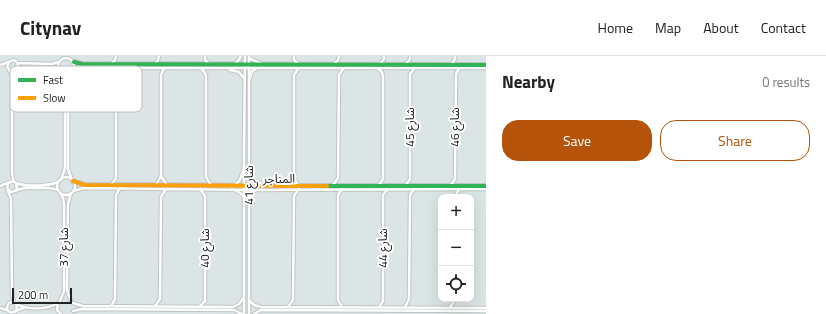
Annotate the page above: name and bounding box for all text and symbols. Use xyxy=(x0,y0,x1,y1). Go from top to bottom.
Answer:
text: Citynav xyxy=(20,13,81,42)
text: Home xyxy=(598,17,633,38)
text: Map xyxy=(655,17,681,38)
text: About xyxy=(703,17,739,38)
text: Contact xyxy=(761,17,806,38)
legend xyxy=(10,66,142,112)
text: Nearby xyxy=(502,69,555,95)
text: Fast xyxy=(43,72,63,88)
text: 0 results xyxy=(762,72,810,92)
text: Slow xyxy=(43,90,66,106)
street label: شارع 45 xyxy=(400,107,419,147)
street label: شارع 46 xyxy=(445,107,464,147)
button: Save xyxy=(502,120,652,161)
button: Share xyxy=(660,120,810,161)
street label: شارع 41 xyxy=(239,165,258,205)
street label: المناجر xyxy=(262,169,295,188)
map controls xyxy=(438,194,474,302)
button: + xyxy=(438,194,474,230)
street label: شارع 37 xyxy=(54,227,73,267)
street label: شارع 40 xyxy=(195,228,214,268)
street label: شارع 44 xyxy=(373,228,392,268)
button: − xyxy=(438,230,474,266)
button: locate xyxy=(438,266,474,302)
scale bar xyxy=(12,286,72,305)
text: 200 m xyxy=(18,287,48,303)

